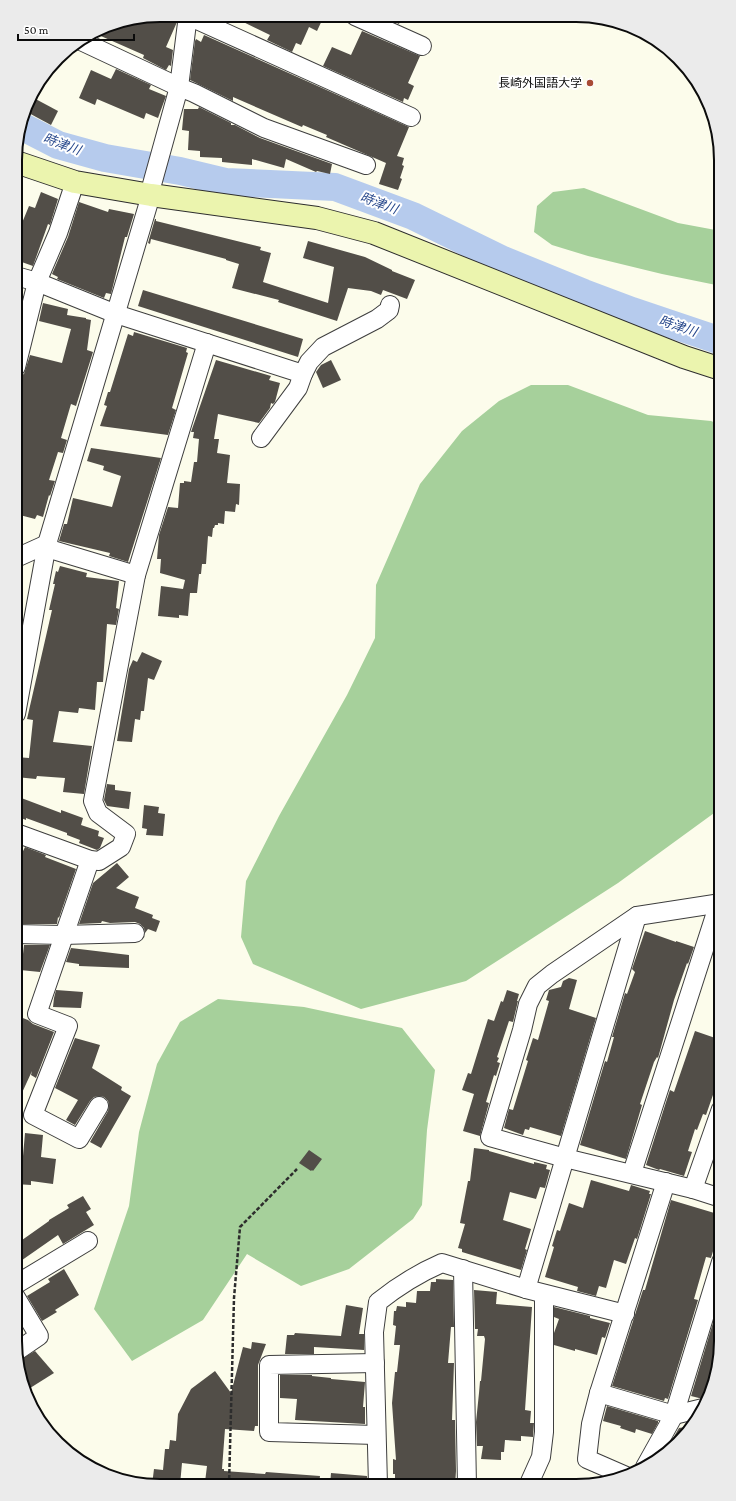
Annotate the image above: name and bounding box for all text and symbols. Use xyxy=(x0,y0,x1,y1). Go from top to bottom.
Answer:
scale bar xyxy=(18,16,134,42)
text: 50 m xyxy=(24,23,49,37)
place label: 長崎外国語大学 xyxy=(498,76,582,90)
marker: 長崎外国語大学 xyxy=(585,78,595,88)
water label: 時津川 xyxy=(41,130,85,158)
water label: 時津川 xyxy=(358,189,402,217)
water label: 時津川 xyxy=(657,313,701,340)

